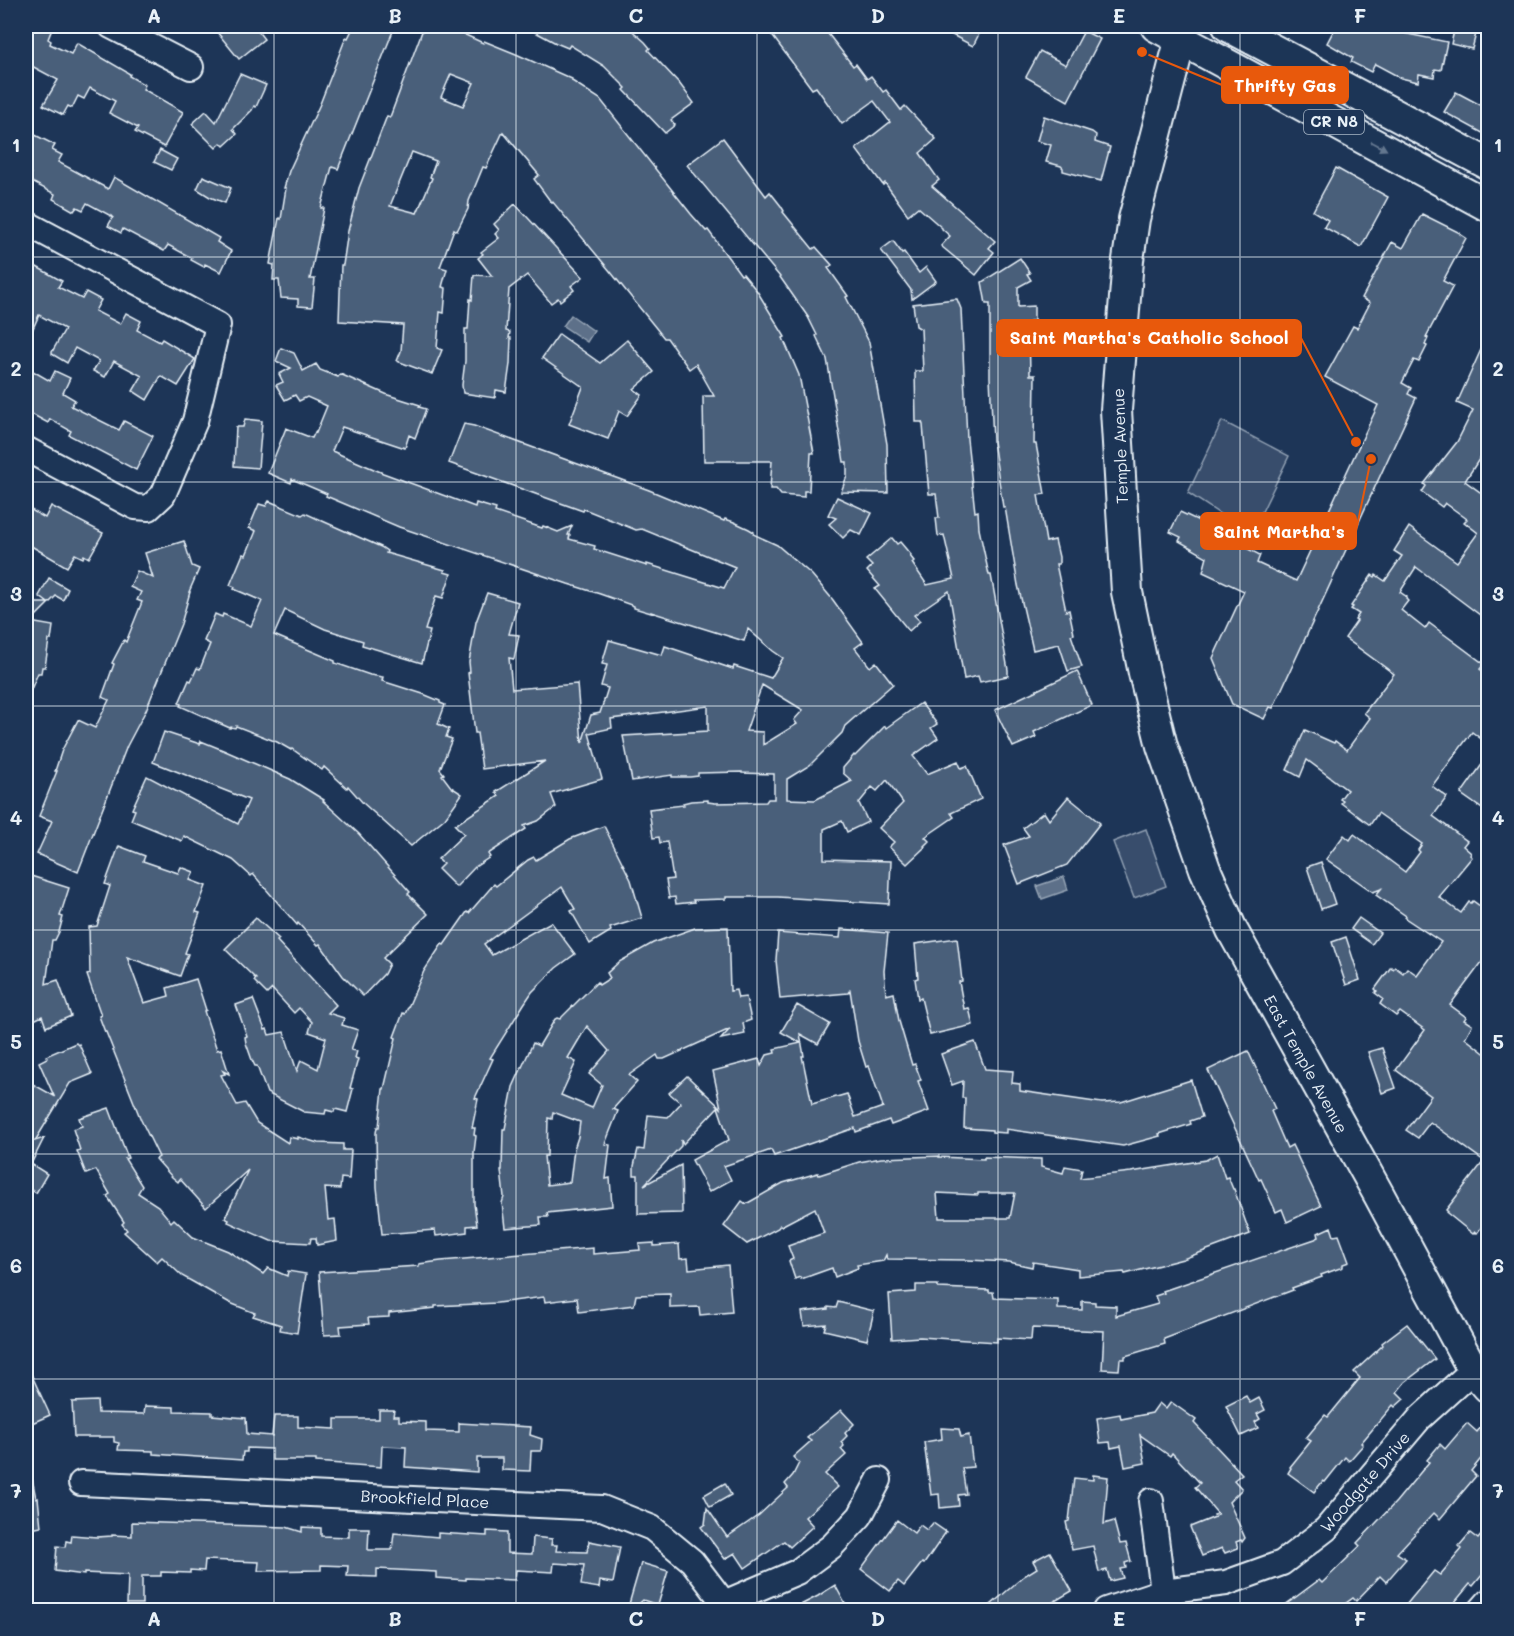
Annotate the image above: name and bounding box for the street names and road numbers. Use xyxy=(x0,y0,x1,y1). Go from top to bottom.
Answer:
road number: CR N8 xyxy=(1304,110,1364,134)
street label: Temple Avenue xyxy=(1107,388,1132,504)
street label: East Temple Avenue xyxy=(1260,991,1353,1137)
street label: Woodgate Drive xyxy=(1315,1427,1414,1536)
street label: Brookfield Place xyxy=(360,1485,490,1512)

